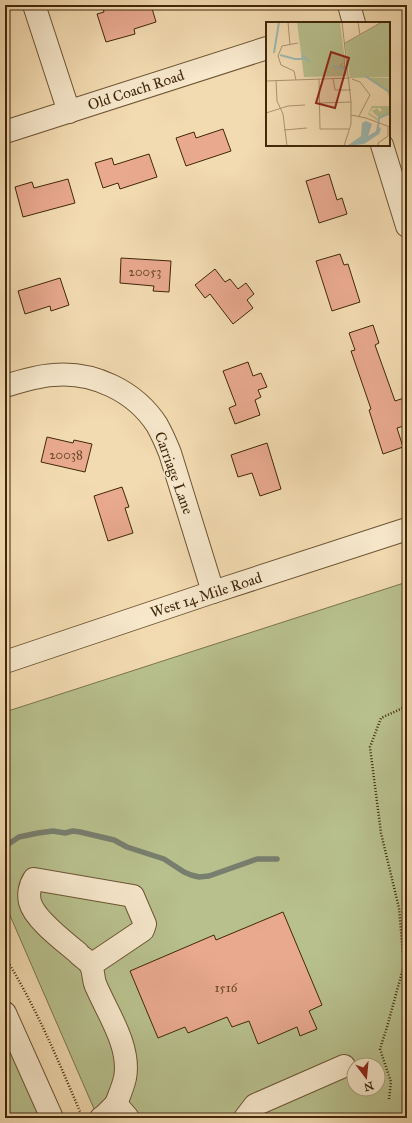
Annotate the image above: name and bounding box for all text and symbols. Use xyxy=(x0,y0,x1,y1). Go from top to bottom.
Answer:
inset map xyxy=(266,22,390,146)
street label: Old Coach Road xyxy=(86,66,187,114)
house number: 20053 xyxy=(129,264,161,280)
street label: Carriage Lane xyxy=(151,429,197,517)
house number: 20038 xyxy=(49,447,83,463)
street label: West 14 Mile Road xyxy=(148,568,265,622)
house number: 1516 xyxy=(215,980,238,996)
north arrow xyxy=(346,1057,386,1097)
text: N xyxy=(362,1079,375,1094)

